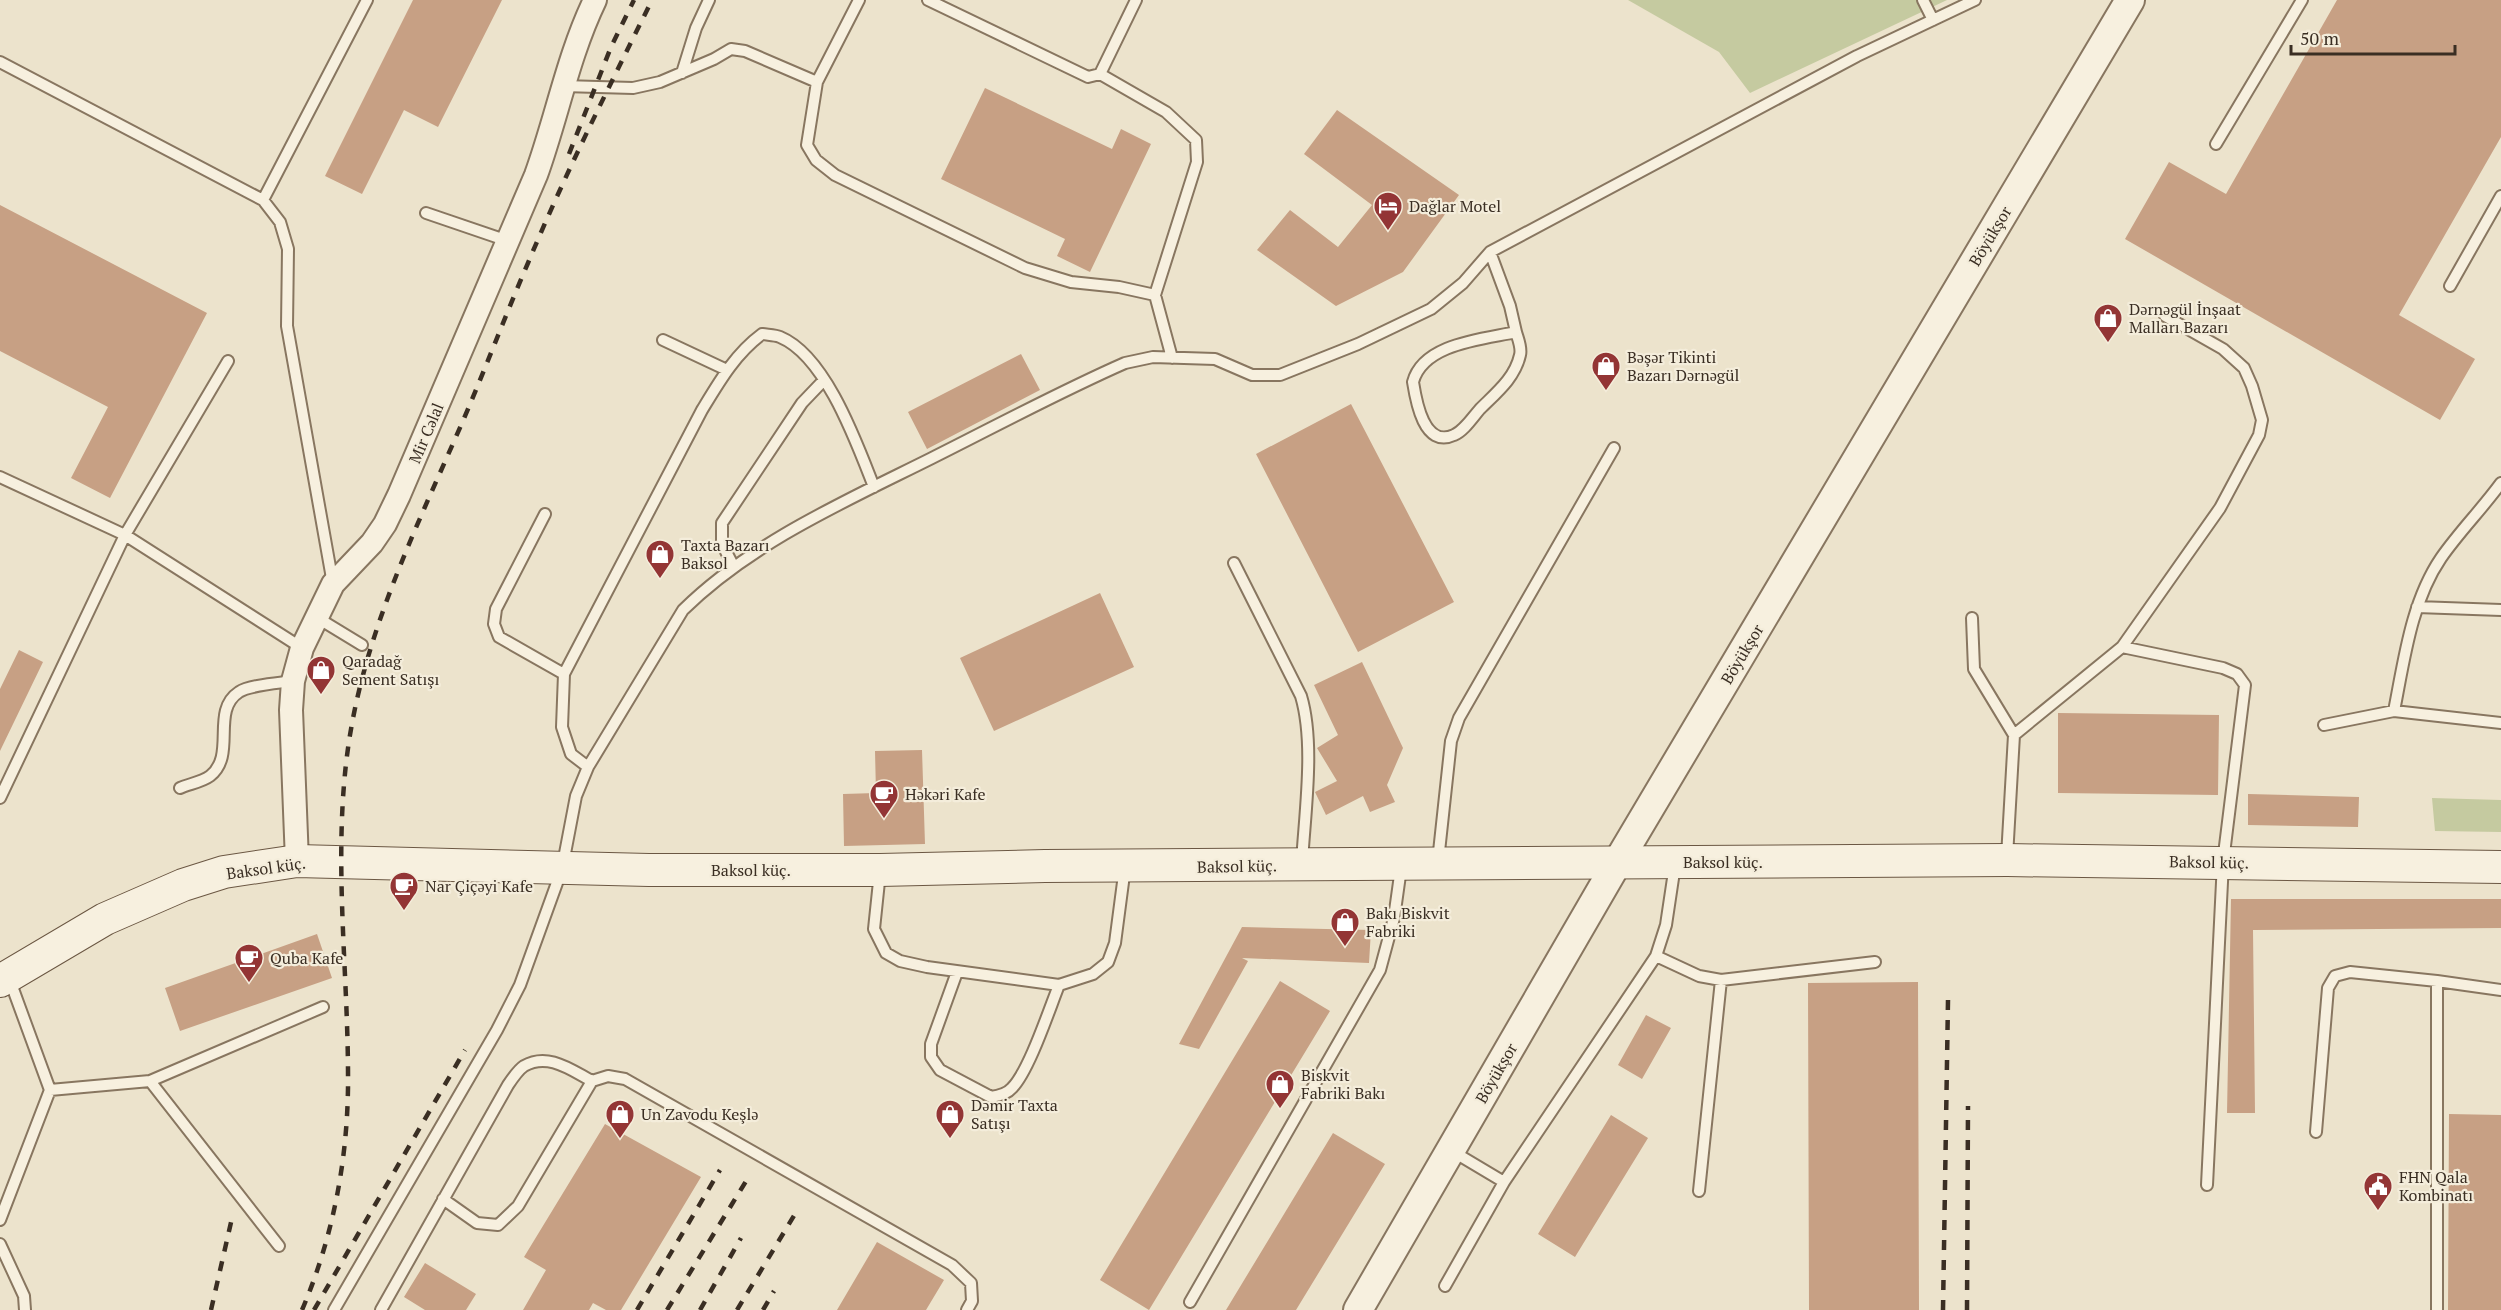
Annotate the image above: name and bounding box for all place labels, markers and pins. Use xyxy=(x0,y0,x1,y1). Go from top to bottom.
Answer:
hotel icon: Dağlar Motel xyxy=(1372,190,1404,232)
place label: Dağlar Motel xyxy=(1409,195,1501,217)
place label: Dərnəgül İnşaat Malları Bazarı xyxy=(2129,298,2241,338)
shop icon: Dərnəgül İnşaat Malları Bazarı xyxy=(2092,302,2124,344)
place label: Bəşər Tikinti Bazarı Dərnəgül xyxy=(1627,346,1739,386)
shop icon: Bəşər Tikinti Bazarı Dərnəgül xyxy=(1590,350,1622,392)
place label: Taxta Bazarı Baksol xyxy=(681,534,770,574)
shop icon: Taxta Bazarı Baksol xyxy=(644,538,676,580)
place label: Qaradağ Sement Satışı xyxy=(342,650,439,690)
shop icon: Qaradağ Sement Satışı xyxy=(305,654,337,696)
cafe icon: Həkəri Kafe xyxy=(868,778,900,820)
place label: Həkəri Kafe xyxy=(905,783,986,805)
cafe icon: Nar Çiçəyi Kafe xyxy=(388,870,420,912)
place label: Nar Çiçəyi Kafe xyxy=(425,875,533,897)
place label: Bakı Biskvit Fabriki xyxy=(1366,902,1450,942)
shop icon: Bakı Biskvit Fabriki xyxy=(1329,906,1361,948)
cafe icon: Quba Kafe xyxy=(233,942,265,984)
place label: Quba Kafe xyxy=(270,947,343,969)
place label: Biskvit Fabriki Bakı xyxy=(1301,1064,1386,1104)
shop icon: Biskvit Fabriki Bakı xyxy=(1264,1068,1296,1110)
place label: Dəmir Taxta Satışı xyxy=(971,1094,1058,1134)
shop icon: Un Zavodu Keşlə xyxy=(604,1098,636,1140)
shop icon: Dəmir Taxta Satışı xyxy=(934,1098,966,1140)
place label: Un Zavodu Keşlə xyxy=(641,1103,758,1125)
place label: FHN Qala Kombinatı xyxy=(2399,1166,2473,1206)
public building icon: FHN Qala Kombinatı xyxy=(2362,1170,2394,1212)

